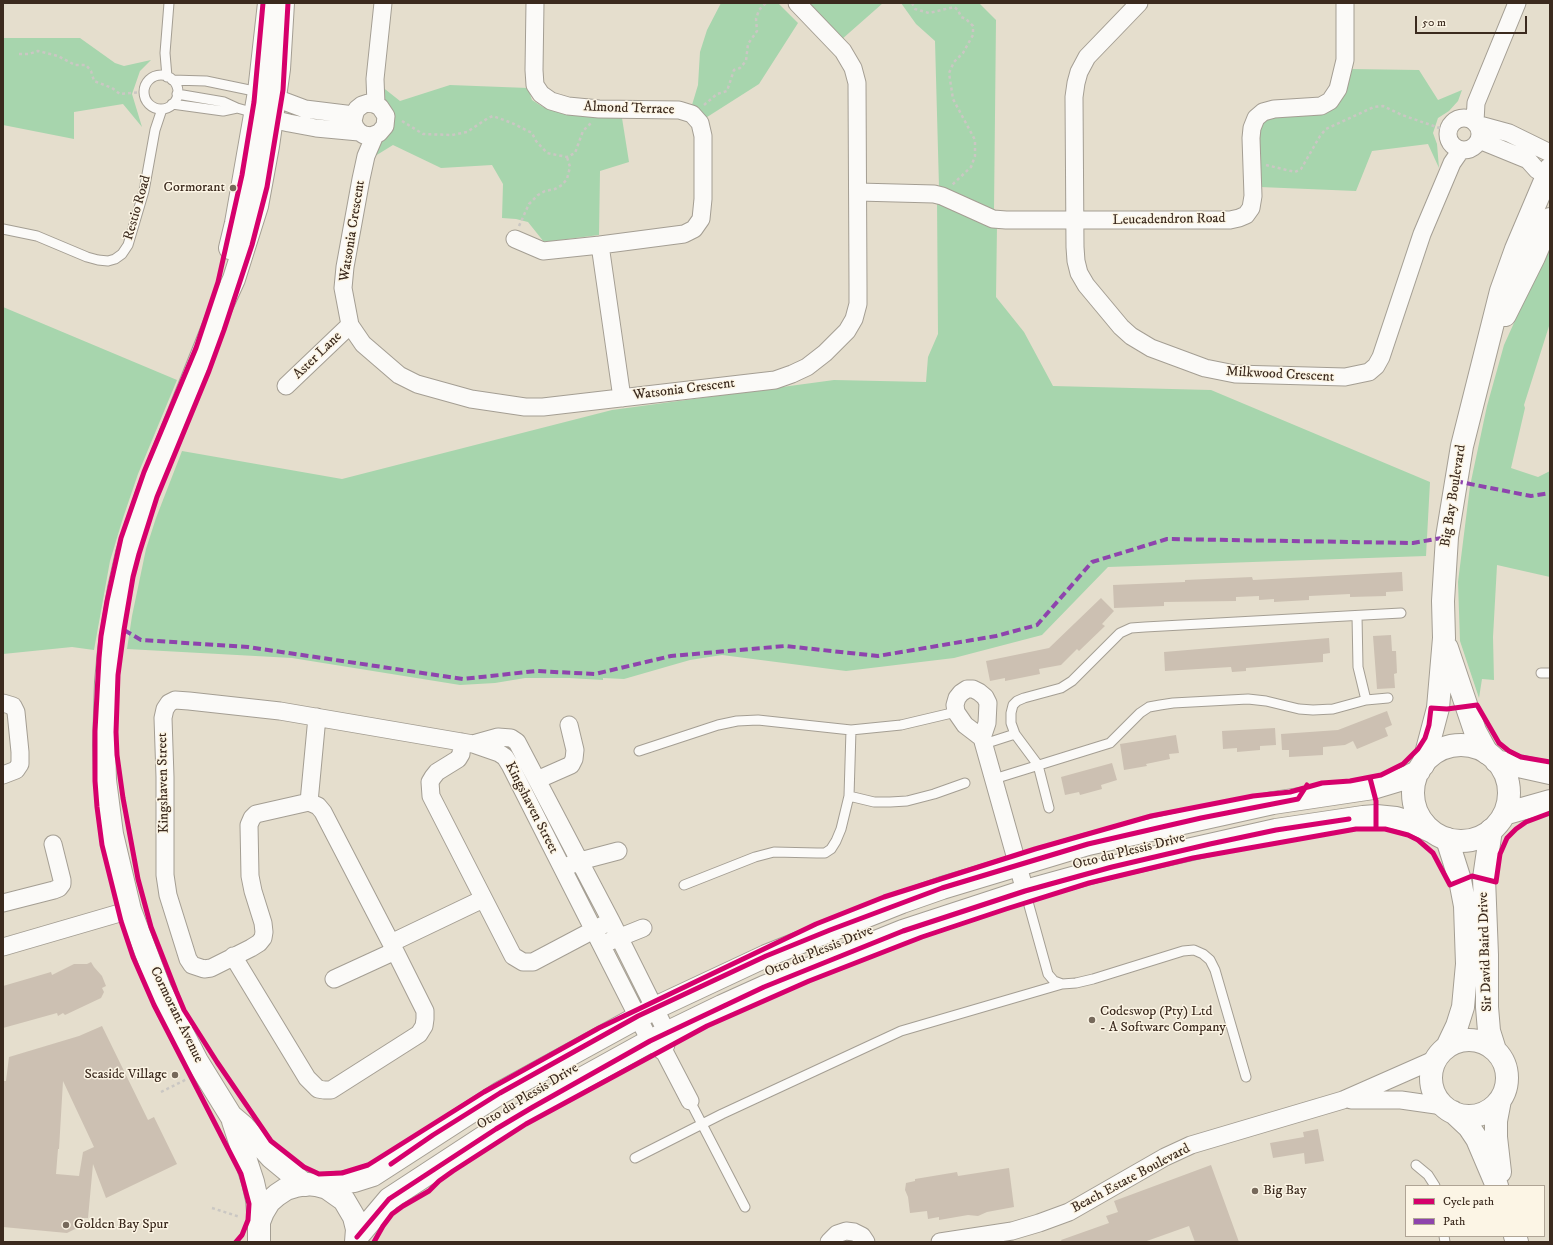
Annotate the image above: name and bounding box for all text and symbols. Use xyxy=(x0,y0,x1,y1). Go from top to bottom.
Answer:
scale bar xyxy=(1417,8,1529,34)
text: 50 m xyxy=(1422,15,1446,30)
street label: Almond Terrace xyxy=(583,99,675,119)
street label: Restio Road xyxy=(121,174,155,242)
street label: Watsonia Crescent xyxy=(337,179,369,283)
place label: Cormorant xyxy=(164,180,225,196)
marker: Cormorant xyxy=(228,183,238,193)
street label: Leucadendron Road xyxy=(1112,211,1226,229)
street label: Aster Lane xyxy=(290,329,346,383)
street label: Milkwood Crescent xyxy=(1225,364,1335,386)
street label: Watsonia Crescent xyxy=(632,375,736,405)
street label: Big Bay Boulevard xyxy=(1438,444,1470,548)
street label: Kingshaven Street xyxy=(155,732,173,834)
street label: Kingshaven Street xyxy=(501,759,561,857)
street label: Otto du Plessis Drive xyxy=(1071,830,1187,874)
street label: Sir David Baird Drive xyxy=(1476,892,1496,1012)
street label: Otto du Plessis Drive xyxy=(762,923,876,981)
street label: Cormorant Avenue xyxy=(145,964,207,1066)
place label: Codeswop (Pty) Ltd - A Software Company xyxy=(1100,1004,1226,1036)
marker: Codeswop (Pty) Ltd - A Software Company xyxy=(1087,1015,1097,1025)
street label: Otto du Plessis Drive xyxy=(474,1060,582,1134)
place label: Seaside Village xyxy=(85,1067,167,1083)
marker: Seaside Village xyxy=(170,1070,180,1080)
street label: Beach Estate Boulevard xyxy=(1069,1141,1193,1217)
place label: Big Bay xyxy=(1263,1183,1307,1199)
legend xyxy=(1405,1185,1545,1237)
marker: Big Bay xyxy=(1250,1186,1260,1196)
text: Cycle path xyxy=(1443,1194,1494,1209)
text: Path xyxy=(1443,1214,1465,1229)
place label: Golden Bay Spur xyxy=(74,1217,169,1233)
marker: Golden Bay Spur xyxy=(61,1220,71,1230)

